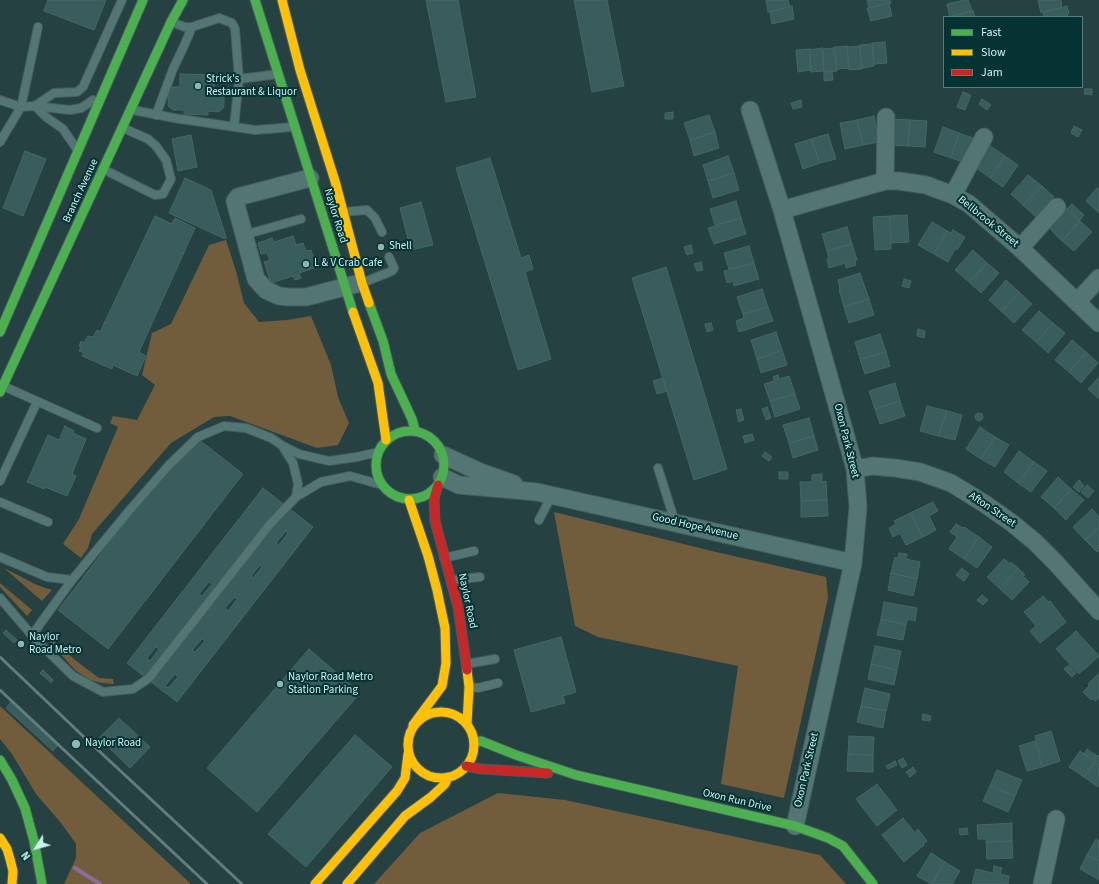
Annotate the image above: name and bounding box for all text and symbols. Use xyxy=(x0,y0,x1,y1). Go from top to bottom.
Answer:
legend xyxy=(943,16,1083,88)
text: Fast xyxy=(981,24,1001,41)
text: Slow xyxy=(981,44,1006,61)
text: Jam xyxy=(981,64,1003,81)
place label: Strick's Restaurant & Liquor xyxy=(206,73,297,99)
marker: Strick's Restaurant & Liquor xyxy=(193,81,203,91)
street label: Branch Avenue xyxy=(61,157,101,225)
street label: Naylor Road xyxy=(320,187,350,245)
street label: Bellbrook Street xyxy=(955,193,1021,251)
place label: Shell xyxy=(389,240,412,254)
marker: Shell xyxy=(376,242,386,252)
place label: L & V Crab Cafe xyxy=(314,257,382,271)
marker: L & V Crab Cafe xyxy=(301,259,311,269)
street label: Oxon Park Street xyxy=(830,402,862,480)
street label: Afton Street xyxy=(966,489,1018,531)
street label: Good Hope Avenue xyxy=(651,511,739,543)
street label: Naylor Road xyxy=(455,572,479,630)
place label: Naylor Road Metro xyxy=(29,631,82,657)
marker: Naylor Road Metro xyxy=(16,639,26,649)
place label: Naylor Road Metro Station Parking xyxy=(288,671,373,697)
marker: Naylor Road Metro Station Parking xyxy=(275,679,285,689)
street label: Oxon Park Street xyxy=(792,731,822,809)
place label: Naylor Road xyxy=(85,737,141,751)
marker: Naylor Road xyxy=(70,738,82,750)
street label: Oxon Run Drive xyxy=(701,787,773,815)
north arrow xyxy=(16,828,56,868)
text: N xyxy=(18,848,34,863)

